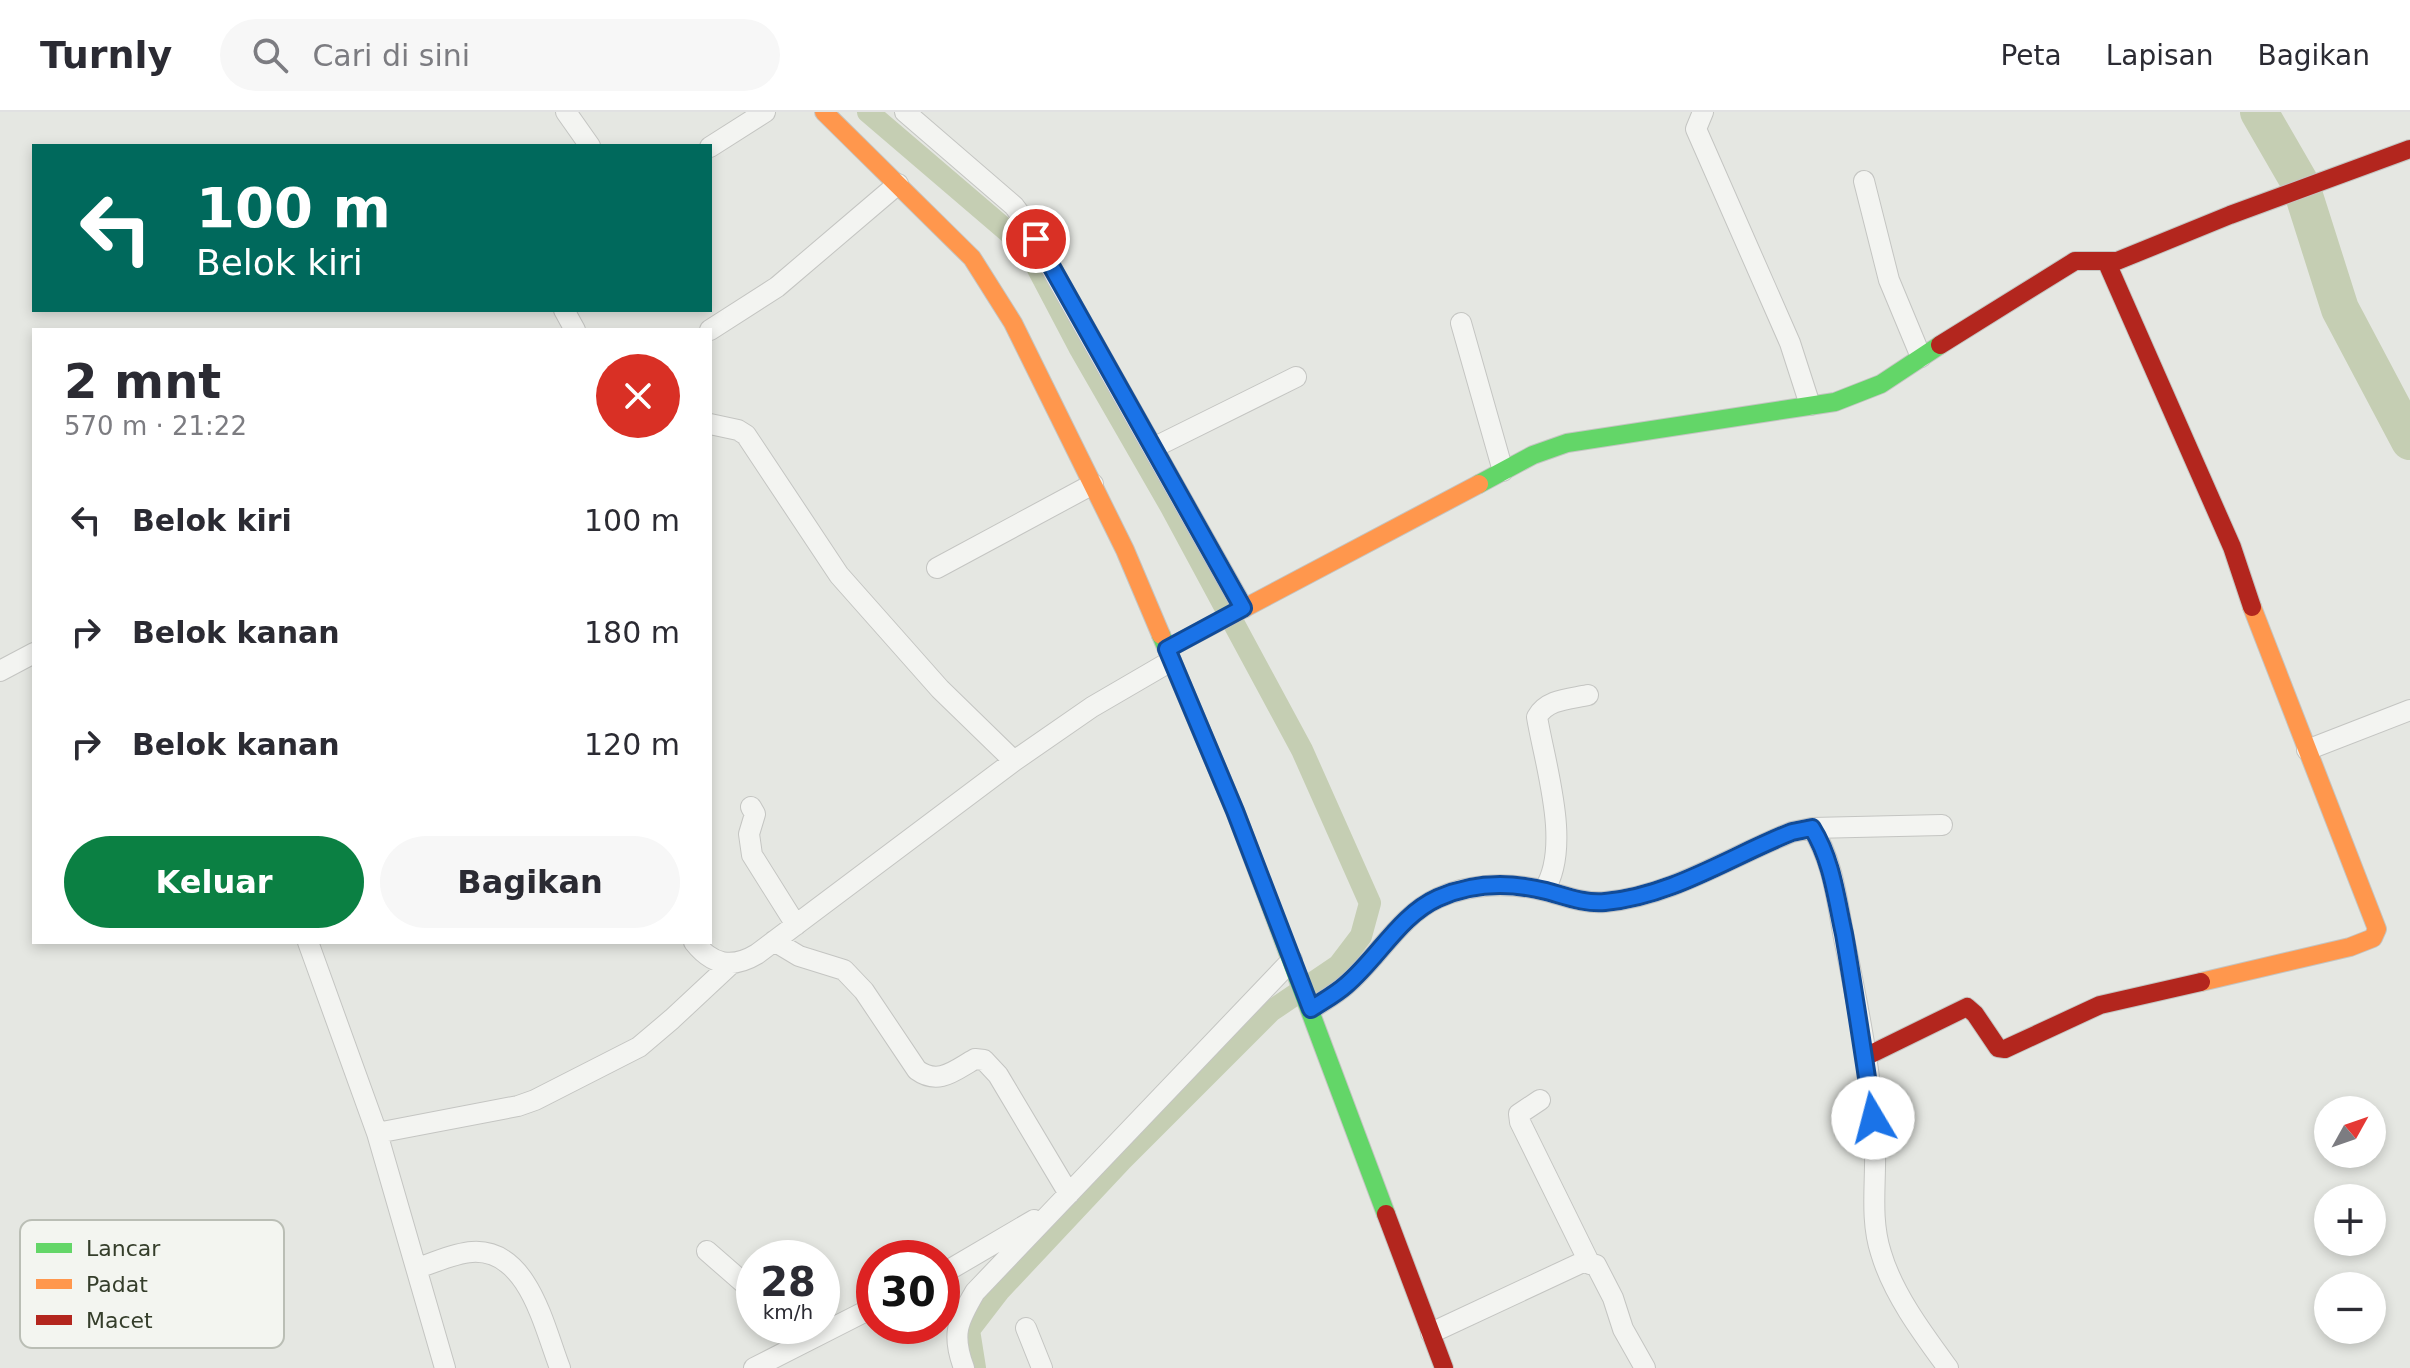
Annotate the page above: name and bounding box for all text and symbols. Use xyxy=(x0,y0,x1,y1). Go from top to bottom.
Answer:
search box xyxy=(220,19,780,91)
text: Turnly xyxy=(40,33,172,77)
icon: search xyxy=(248,33,292,77)
text: Cari di sini xyxy=(312,38,470,73)
text: Peta xyxy=(2000,39,2062,72)
text: Lapisan xyxy=(2106,39,2213,72)
text: Bagikan xyxy=(2257,39,2370,72)
text: 100 m xyxy=(196,175,391,240)
icon: left xyxy=(64,176,168,280)
pin xyxy=(1002,205,1070,273)
icon: arrive xyxy=(1014,217,1058,261)
text: Belok kiri xyxy=(196,242,363,283)
text: 2 mnt xyxy=(64,353,221,409)
button: close xyxy=(596,354,680,438)
text: 570 m · 21:22 xyxy=(64,411,247,441)
icon: left xyxy=(64,498,108,542)
text: Belok kiri xyxy=(132,503,292,538)
text: 100 m xyxy=(584,503,680,538)
icon: right xyxy=(64,610,108,654)
text: Belok kanan xyxy=(132,615,340,650)
text: 180 m xyxy=(584,615,680,650)
icon: right xyxy=(64,722,108,766)
text: Belok kanan xyxy=(132,727,340,762)
text: 120 m xyxy=(584,727,680,762)
button: Keluar xyxy=(64,836,364,928)
button: Bagikan xyxy=(380,836,680,928)
position arrow xyxy=(1831,1076,1915,1160)
north arrow xyxy=(2314,1096,2386,1168)
map controls xyxy=(2314,1096,2386,1344)
button: + xyxy=(2314,1184,2386,1256)
legend xyxy=(20,1220,284,1348)
text: Lancar xyxy=(86,1236,161,1261)
speed limit sign: 30 xyxy=(856,1240,960,1344)
text: 28 xyxy=(760,1259,816,1305)
text: Padat xyxy=(86,1272,148,1297)
button: − xyxy=(2314,1272,2386,1344)
text: km/h xyxy=(763,1300,813,1324)
text: Macet xyxy=(86,1308,153,1333)

